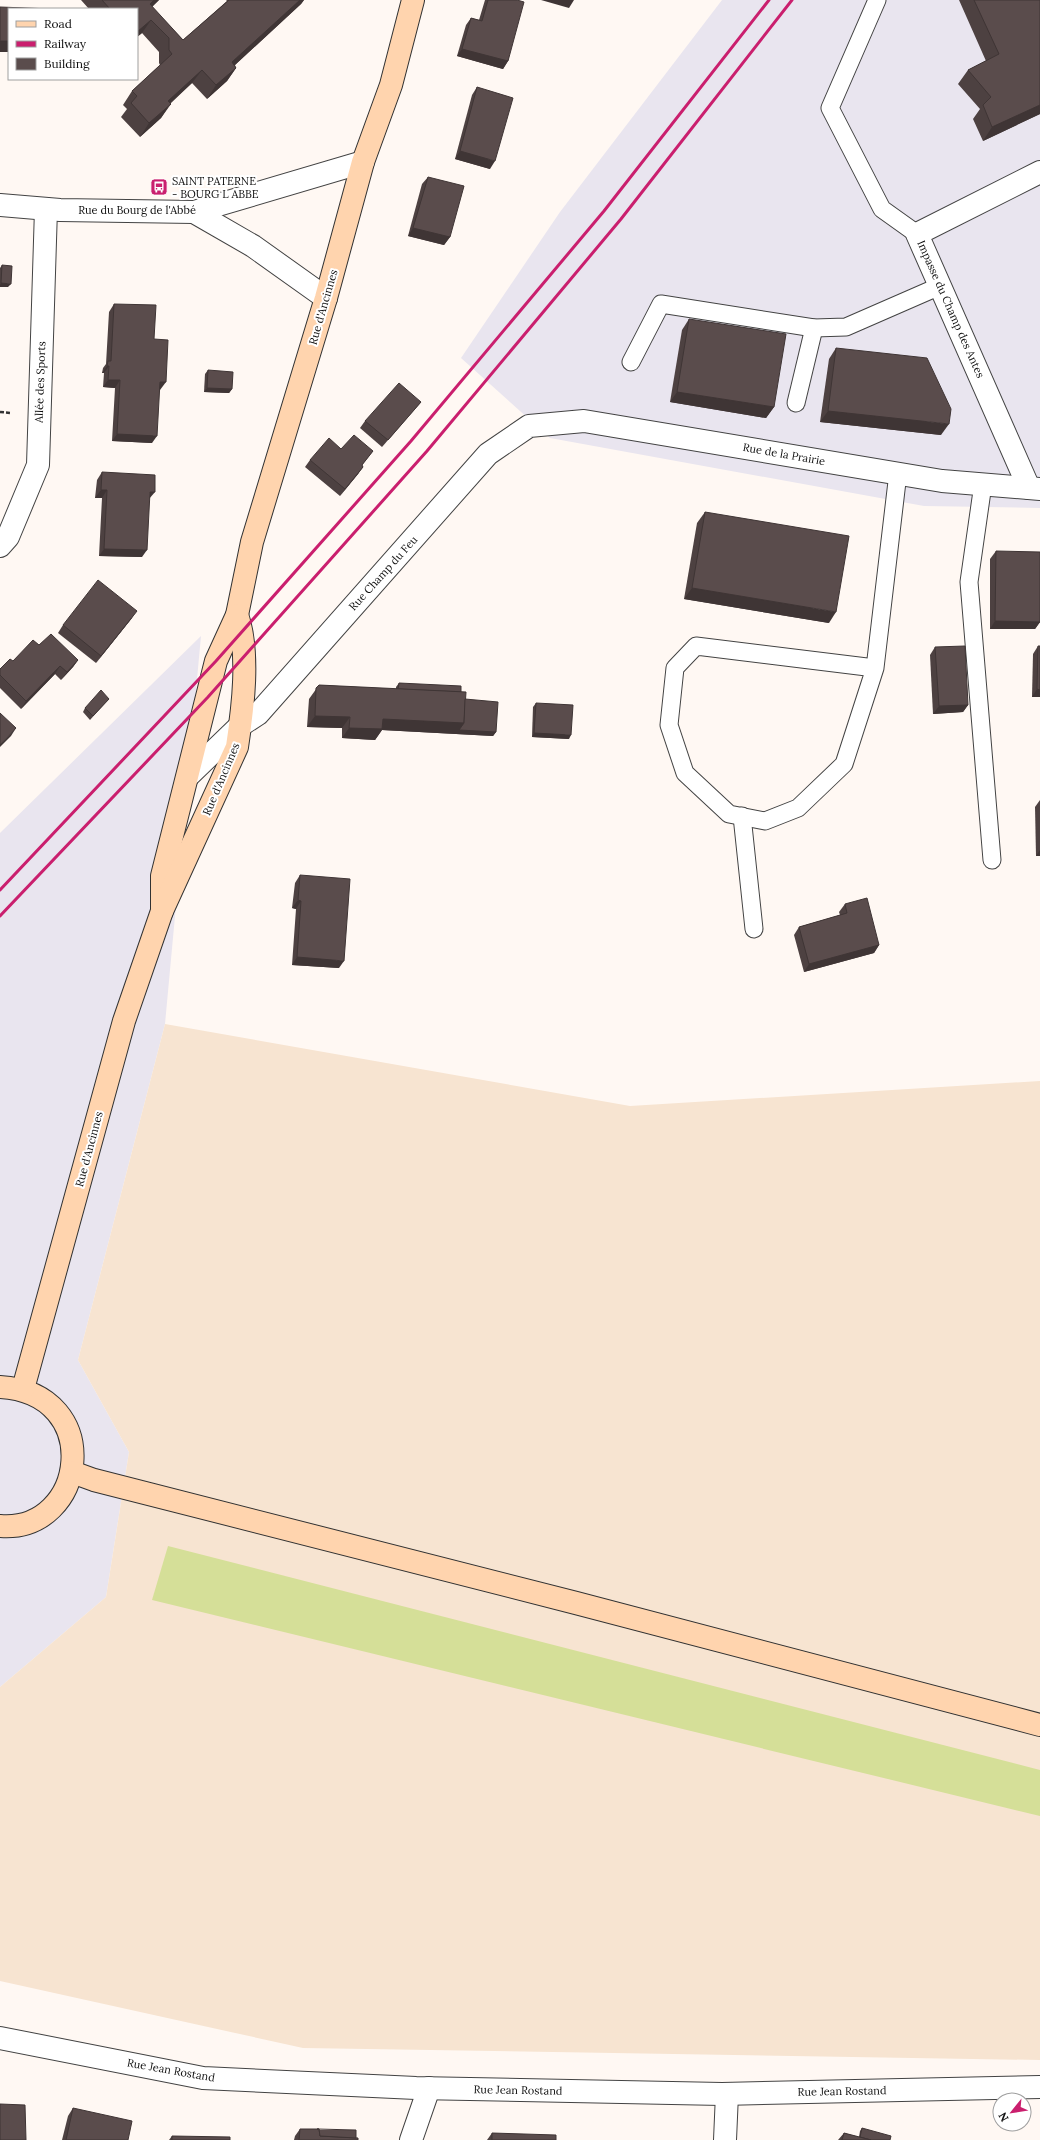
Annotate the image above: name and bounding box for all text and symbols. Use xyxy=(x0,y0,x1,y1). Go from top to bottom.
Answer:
legend xyxy=(8,8,138,80)
text: Road xyxy=(44,16,72,31)
text: Railway xyxy=(44,36,87,51)
text: Building xyxy=(44,56,90,71)
place label: SAINT PATERNE - BOURG L ABBE xyxy=(172,174,259,201)
bus stop icon: SAINT PATERNE - BOURG L ABBE xyxy=(149,177,169,197)
street label: Rue du Bourg de l'Abbé xyxy=(78,203,196,217)
street label: Impasse du Champ des Antes xyxy=(914,238,988,380)
street label: Rue d'Ancinnes xyxy=(306,268,340,346)
street label: Allée des Sports xyxy=(32,341,48,424)
street label: Rue de la Prairie xyxy=(742,440,826,468)
street label: Rue Champ du Feu xyxy=(346,532,421,613)
street label: Rue d'Ancinnes xyxy=(199,741,243,817)
street label: Rue d'Ancinnes xyxy=(72,1110,106,1188)
street label: Rue Jean Rostand xyxy=(126,2055,216,2085)
street label: Rue Jean Rostand xyxy=(473,2082,563,2098)
street label: Rue Jean Rostand xyxy=(797,2083,887,2099)
north arrow xyxy=(992,2092,1032,2132)
text: N xyxy=(995,2109,1012,2124)

